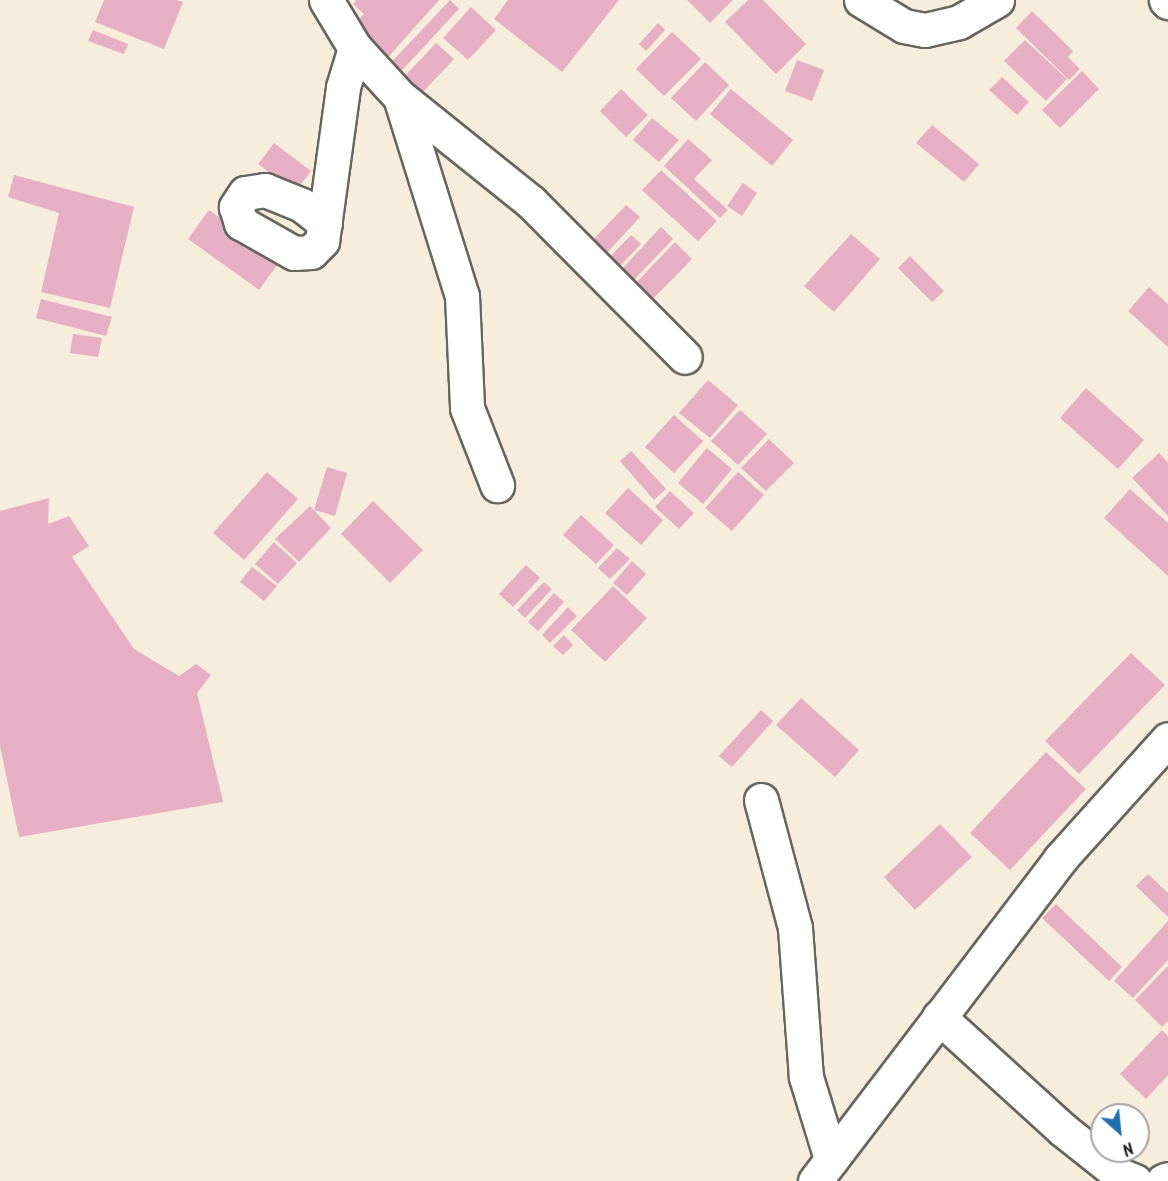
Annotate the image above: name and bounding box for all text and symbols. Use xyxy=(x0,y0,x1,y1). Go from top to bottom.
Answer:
north arrow xyxy=(1090,1103,1150,1163)
text: N xyxy=(1117,1134,1138,1161)

